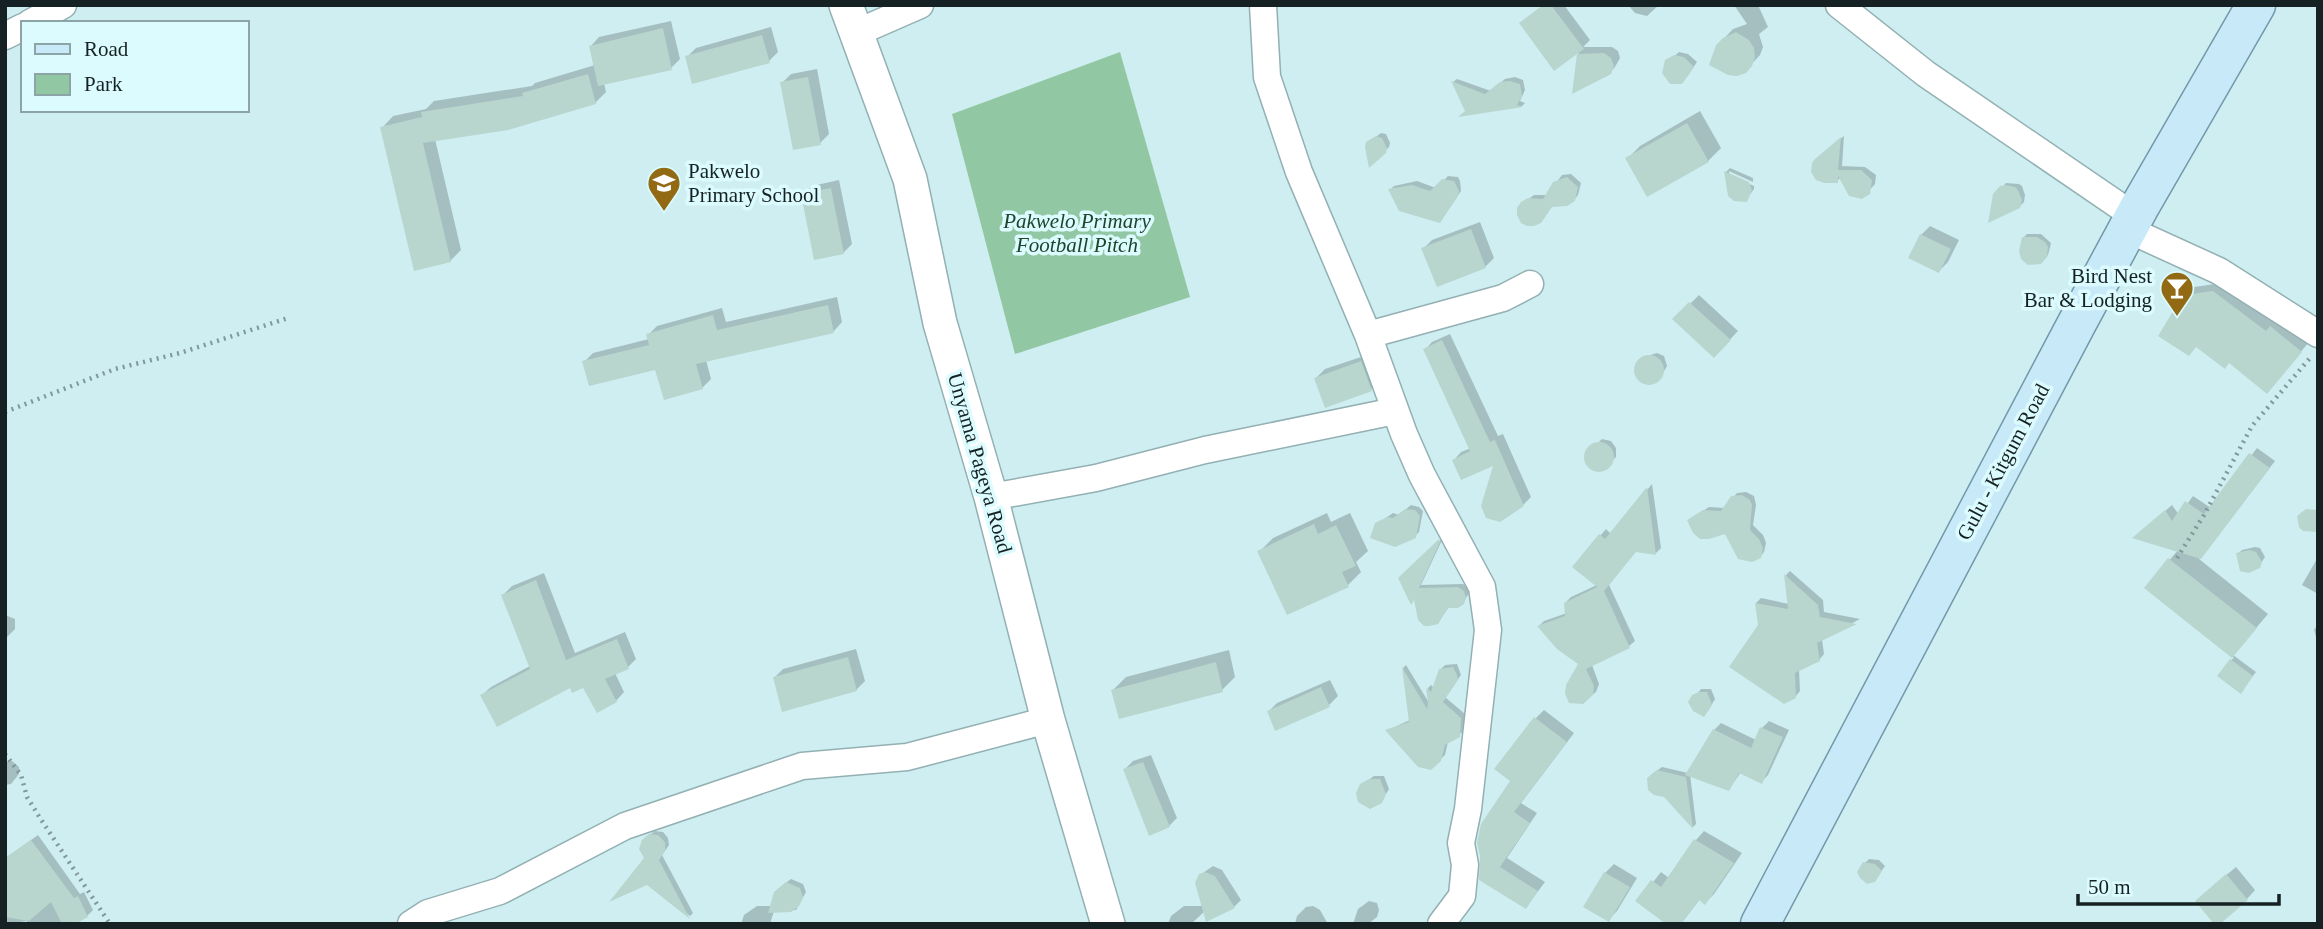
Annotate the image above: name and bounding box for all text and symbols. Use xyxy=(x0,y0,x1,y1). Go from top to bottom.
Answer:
legend xyxy=(21,21,248,112)
text: Road xyxy=(84,37,129,61)
text: Park xyxy=(84,72,123,96)
place label: Pakwelo Primary School xyxy=(688,159,819,207)
school or university icon: Pakwelo Primary School xyxy=(645,164,683,213)
park label: Pakwelo Primary Football Pitch xyxy=(1002,209,1151,257)
place label: Bird Nest Bar & Lodging xyxy=(2024,264,2152,312)
bar icon: Bird Nest Bar & Lodging xyxy=(2158,269,2196,318)
street label: Unyama Pageya Road xyxy=(943,370,1017,556)
street label: Gulu - Kitgum Road xyxy=(1952,379,2054,544)
scale bar xyxy=(2078,862,2279,906)
text: 50 m xyxy=(2088,875,2131,899)

